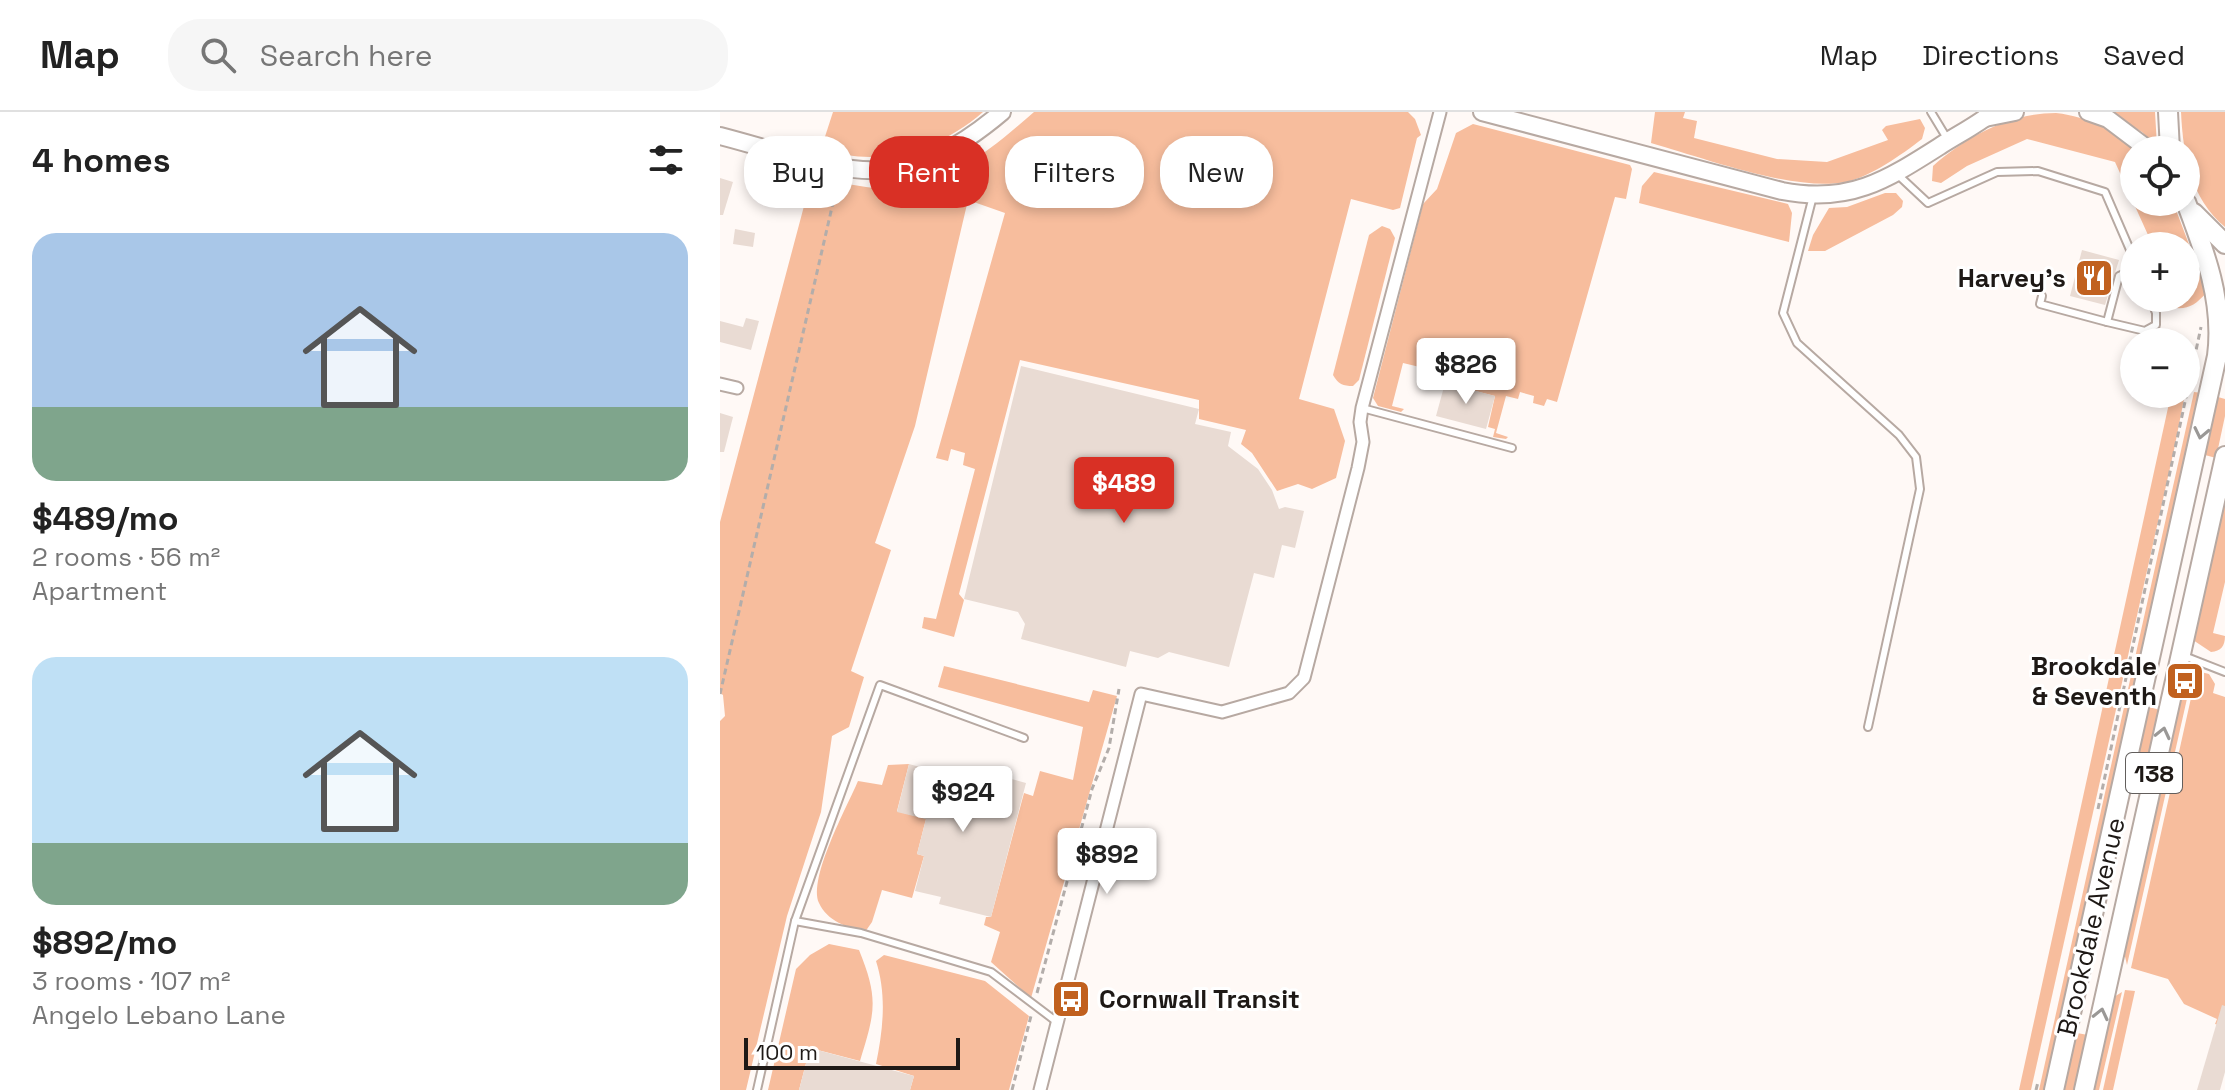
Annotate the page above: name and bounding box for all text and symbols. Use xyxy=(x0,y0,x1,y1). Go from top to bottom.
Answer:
search box xyxy=(168,19,728,91)
text: Map xyxy=(40,31,120,79)
icon: search xyxy=(196,33,240,77)
text: Search here xyxy=(260,36,433,75)
text: Map xyxy=(1820,37,1878,73)
text: Directions xyxy=(1922,37,2059,73)
text: Saved xyxy=(2103,37,2185,73)
chip: Buy xyxy=(744,136,853,208)
chip: Rent xyxy=(869,136,989,208)
chip: Filters xyxy=(1005,136,1144,208)
chip: New xyxy=(1160,136,1273,208)
map controls xyxy=(2120,136,2200,408)
button: locate xyxy=(2120,136,2200,216)
icon: filters xyxy=(644,138,688,182)
text: 4 homes xyxy=(32,139,170,182)
button: + xyxy=(2120,232,2200,312)
restaurant icon: Harvey's xyxy=(2073,257,2115,299)
place label: Harvey's xyxy=(1958,261,2066,295)
icon: home xyxy=(288,285,432,429)
button: − xyxy=(2120,328,2200,408)
pin: $826 xyxy=(1419,338,1513,406)
text: $826 xyxy=(1435,347,1497,381)
one-way arrow xyxy=(2193,425,2210,439)
pin: $489 xyxy=(1077,457,1171,525)
text: $489 xyxy=(1092,466,1156,500)
text: $489/mo xyxy=(32,497,179,540)
text: 2 rooms · 56 m² xyxy=(32,540,220,574)
text: Apartment xyxy=(32,574,167,608)
place label: Brookdale & Seventh xyxy=(2031,649,2157,713)
bus stop icon: Brookdale & Seventh xyxy=(2164,660,2206,702)
icon: home xyxy=(288,709,432,853)
one-way arrow xyxy=(2154,726,2171,740)
road number: 138 xyxy=(2126,753,2182,793)
pin: $924 xyxy=(916,766,1010,834)
text: $924 xyxy=(931,775,995,809)
street label: Brookdale Avenue xyxy=(2049,814,2133,1040)
pin: $892 xyxy=(1060,828,1154,896)
text: $892 xyxy=(1076,837,1138,871)
text: $892/mo xyxy=(32,921,177,964)
text: 3 rooms · 107 m² xyxy=(32,964,230,998)
bus stop icon: Cornwall Transit xyxy=(1050,978,1092,1020)
place label: Cornwall Transit xyxy=(1099,982,1300,1016)
text: Angelo Lebano Lane xyxy=(32,998,286,1032)
one-way arrow xyxy=(2092,1008,2109,1021)
scale bar xyxy=(744,1034,960,1070)
text: 100 m xyxy=(756,1038,818,1066)

